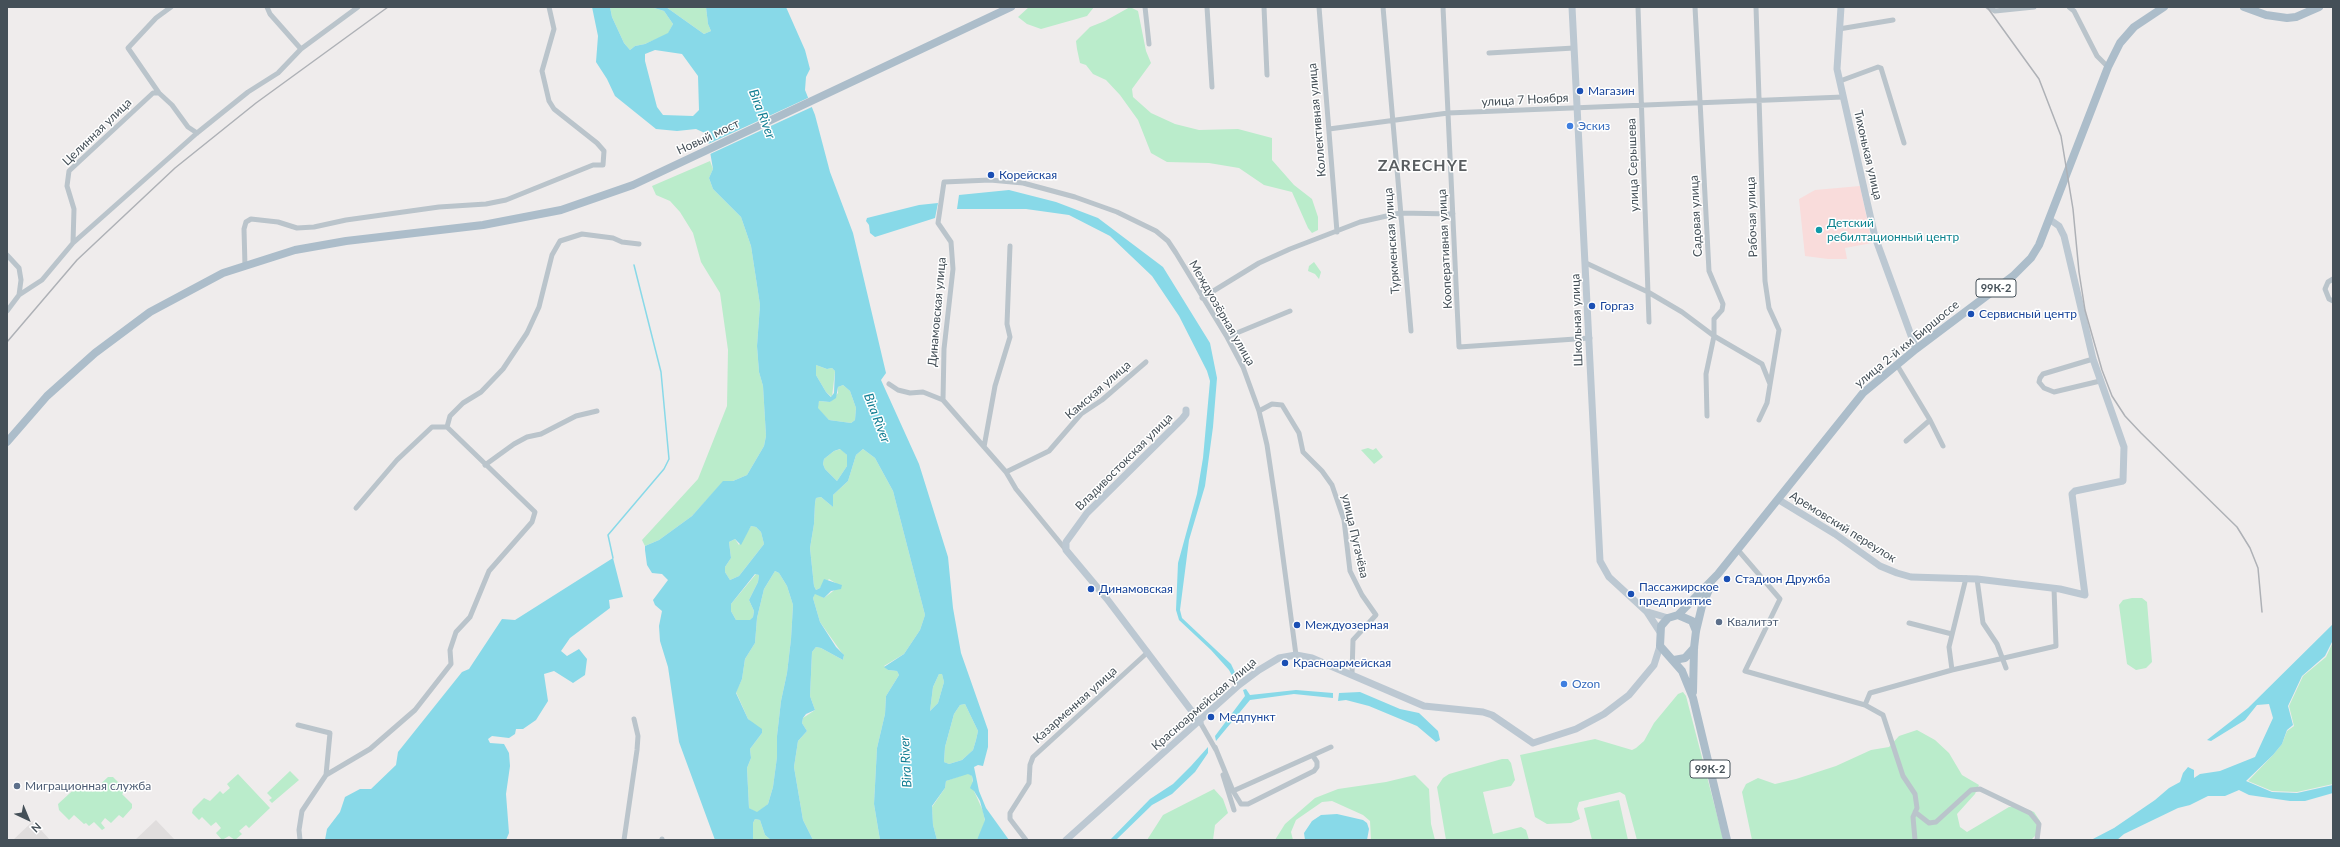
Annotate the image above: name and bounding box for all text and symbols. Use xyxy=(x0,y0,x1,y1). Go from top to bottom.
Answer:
street label: Коллективная улица xyxy=(1305,62,1329,178)
place label: Магазин xyxy=(1588,84,1635,98)
marker: Магазин xyxy=(1575,86,1585,96)
water label: Bira River xyxy=(745,87,779,141)
street label: улица 7 Ноября xyxy=(1481,91,1569,109)
street label: Целинная улица xyxy=(59,95,135,169)
street label: Тихонькая улица xyxy=(1851,109,1885,201)
street label: Новый мост xyxy=(674,116,742,158)
street label: улица Серышева xyxy=(1624,118,1642,212)
place label: Эскиз xyxy=(1578,119,1610,133)
marker: Эскиз xyxy=(1565,121,1575,131)
district label: ZARECHYE xyxy=(1378,156,1468,176)
place label: Корейская xyxy=(999,168,1057,182)
marker: Корейская xyxy=(986,170,996,180)
street label: Садовая улица xyxy=(1687,175,1705,257)
street label: Рабочая улица xyxy=(1743,176,1761,258)
street label: Туркменская улица xyxy=(1381,187,1403,295)
street label: Кооперативная улица xyxy=(1435,189,1455,309)
place label: Детский ребилтационный центр xyxy=(1827,216,1959,244)
marker: Детский ребилтационный центр xyxy=(1814,225,1824,235)
street label: Динамовская улица xyxy=(925,257,949,367)
street label: Междуозёрная улица xyxy=(1186,258,1258,368)
street label: Школьная улица xyxy=(1568,273,1586,367)
road number: 99К-2 xyxy=(1976,279,2016,297)
street label: улица 2-й км Биршоссе xyxy=(1852,297,1962,391)
place label: Горгаз xyxy=(1600,299,1634,313)
marker: Горгаз xyxy=(1587,301,1597,311)
place label: Сервисный центр xyxy=(1979,307,2077,321)
marker: Сервисный центр xyxy=(1966,309,1976,319)
street label: Камская улица xyxy=(1062,358,1134,422)
water label: Bira River xyxy=(860,391,894,445)
street label: Владивостокская улица xyxy=(1072,410,1176,514)
street label: Аремовский переулок xyxy=(1787,488,1899,566)
street label: улица Пугачёва xyxy=(1338,492,1372,580)
place label: Стадион Дружба xyxy=(1735,572,1830,586)
marker: Стадион Дружба xyxy=(1722,574,1732,584)
place label: Пассажирское предприятие xyxy=(1639,580,1719,608)
place label: Динамовская xyxy=(1099,582,1173,596)
marker: Динамовская xyxy=(1086,584,1096,594)
marker: Пассажирское предприятие xyxy=(1626,589,1636,599)
place label: Квалитэт xyxy=(1727,615,1778,629)
marker: Квалитэт xyxy=(1714,617,1724,627)
place label: Междуозерная xyxy=(1305,618,1389,632)
marker: Междуозерная xyxy=(1292,620,1302,630)
street label: Красноармейская улица xyxy=(1149,655,1259,753)
place label: Красноармейская xyxy=(1293,656,1391,670)
marker: Красноармейская xyxy=(1280,658,1290,668)
street label: Казарменная улица xyxy=(1030,664,1120,746)
place label: Ozon xyxy=(1572,677,1600,691)
marker: Ozon xyxy=(1559,679,1569,689)
place label: Медпункт xyxy=(1219,710,1276,724)
marker: Медпункт xyxy=(1206,712,1216,722)
water label: Bira River xyxy=(897,736,915,788)
road number: 99К-2 xyxy=(1690,760,1730,778)
place label: Миграционная служба xyxy=(25,779,151,793)
marker: Миграционная служба xyxy=(12,781,22,791)
north arrow xyxy=(8,799,48,839)
text: N xyxy=(29,820,44,836)

